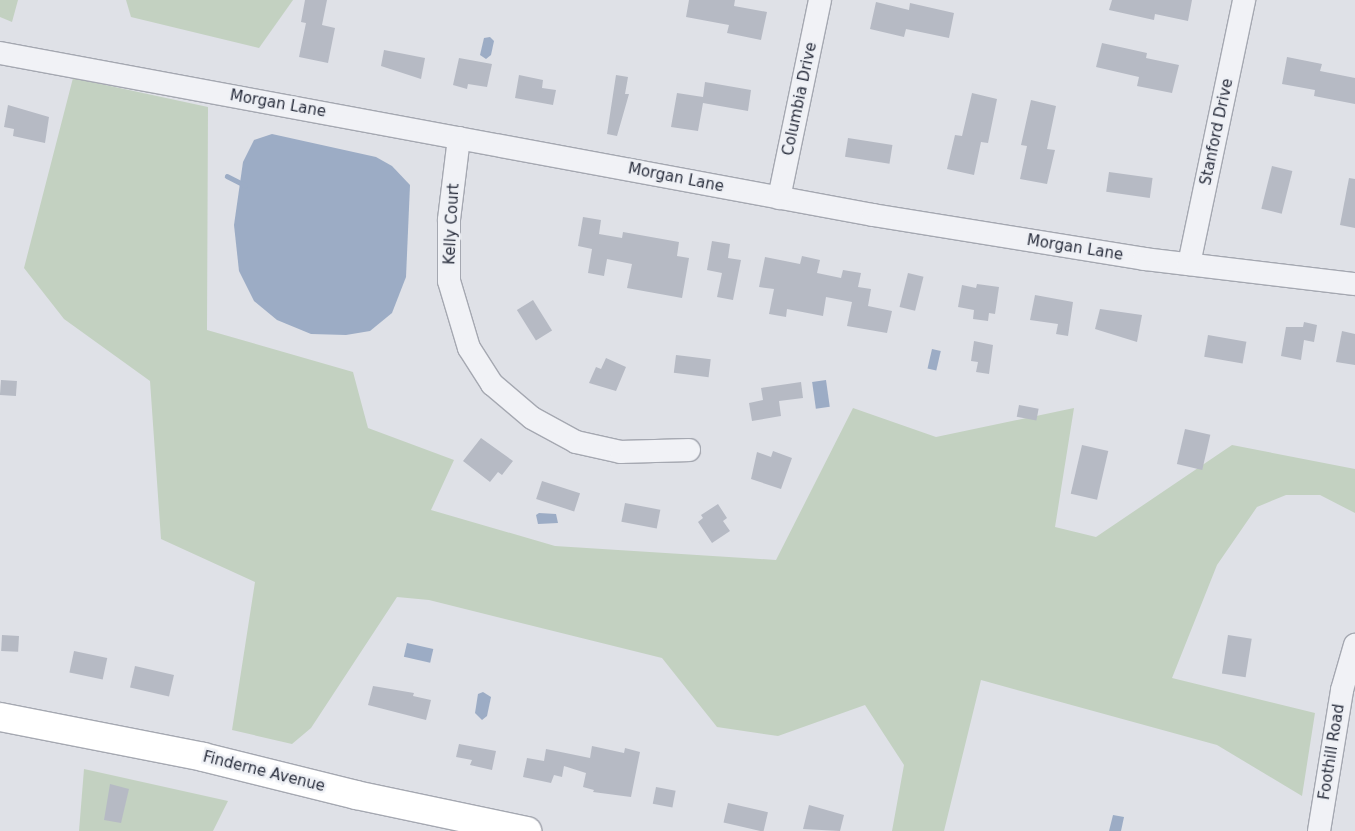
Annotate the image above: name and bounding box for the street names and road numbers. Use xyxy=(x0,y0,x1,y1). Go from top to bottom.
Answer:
street label: Columbia Drive xyxy=(779,41,821,157)
street label: Stanford Drive xyxy=(1197,77,1237,187)
street label: Morgan Lane xyxy=(229,87,327,121)
street label: Morgan Lane xyxy=(627,160,725,196)
street label: Kelly Court xyxy=(441,183,463,265)
street label: Morgan Lane xyxy=(1026,232,1124,264)
street label: Foothill Road xyxy=(1316,703,1348,801)
street label: Finderne Avenue xyxy=(201,748,327,796)

